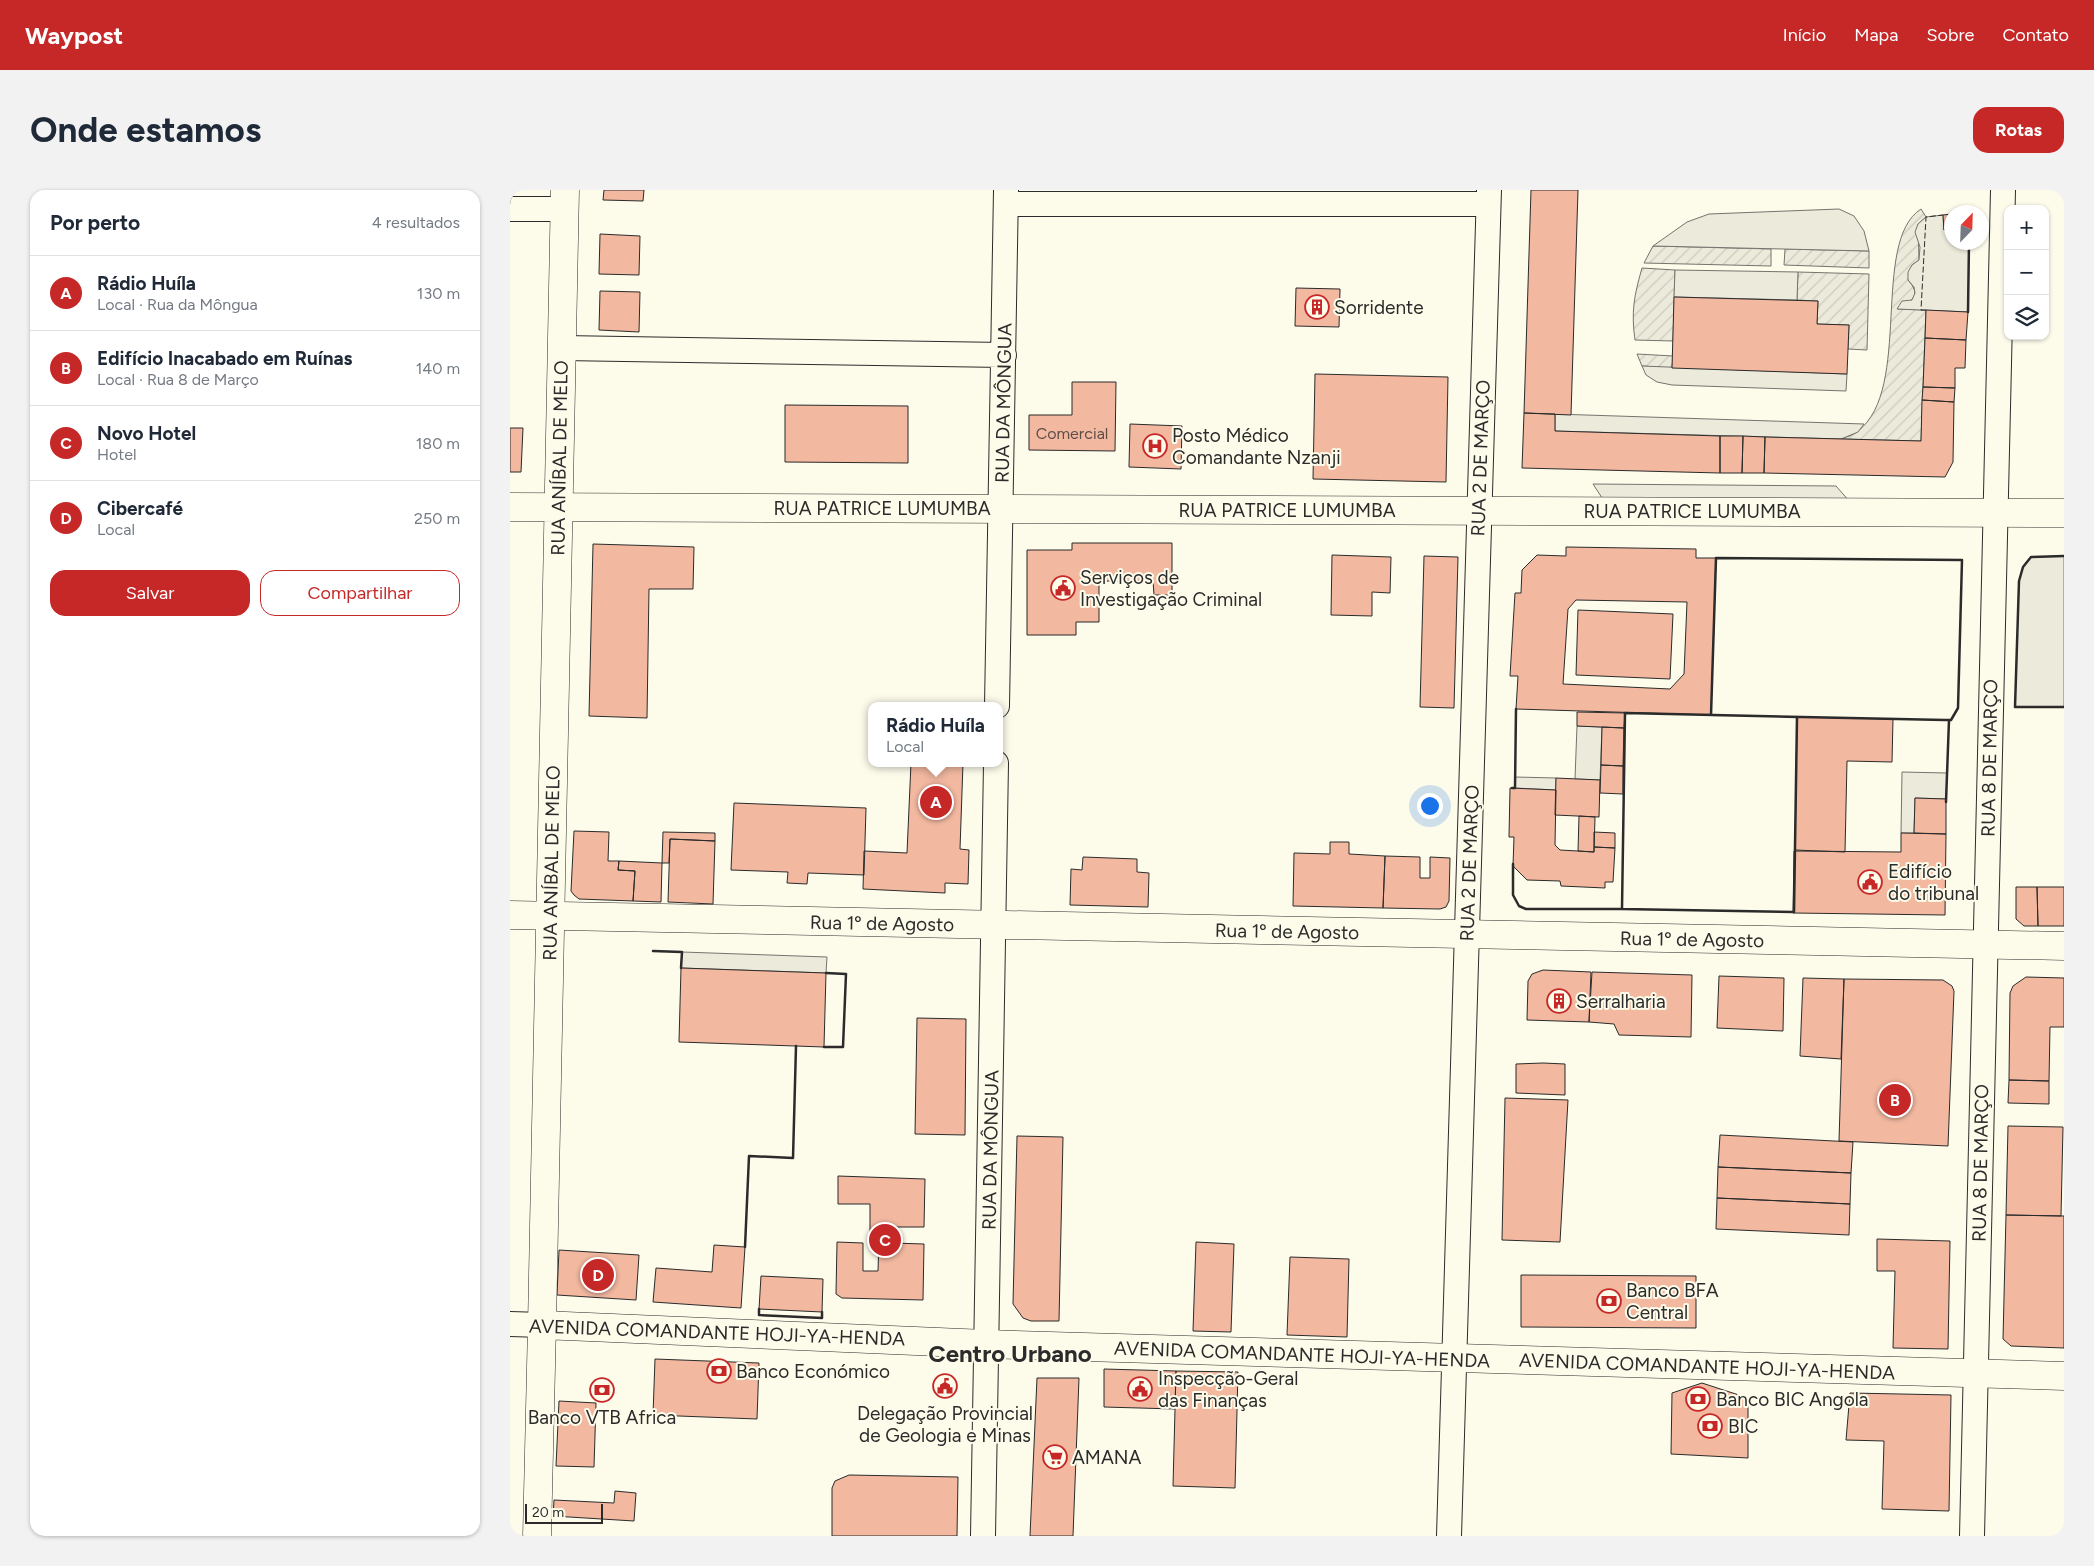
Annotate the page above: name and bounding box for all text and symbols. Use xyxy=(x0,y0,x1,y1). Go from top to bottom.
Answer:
text: Waypost xyxy=(25,21,123,50)
text: Início xyxy=(1783,24,1826,46)
text: Mapa xyxy=(1854,24,1898,46)
text: Sobre xyxy=(1926,24,1974,46)
text: Contato xyxy=(2002,24,2069,46)
button: Rotas xyxy=(1973,107,2064,153)
text: Onde estamos xyxy=(30,109,261,151)
north arrow xyxy=(1944,205,1989,250)
map controls xyxy=(2004,205,2049,340)
button: + xyxy=(2004,205,2049,250)
text: Por perto xyxy=(50,210,140,235)
text: 4 resultados xyxy=(372,213,460,232)
button: − xyxy=(2004,250,2049,295)
text: Rádio Huíla xyxy=(97,272,196,295)
text: A xyxy=(60,284,72,303)
text: 130 m xyxy=(417,284,460,303)
building icon: Sorridente xyxy=(1304,294,1330,320)
text: Local · Rua da Môngua xyxy=(97,295,258,314)
button: layers xyxy=(2004,295,2049,340)
place label: Sorridente xyxy=(1334,296,1424,319)
street label: RUA DA MÔNGUA xyxy=(991,323,1016,483)
text: Edifício Inacabado em Ruínas xyxy=(97,347,352,370)
text: B xyxy=(61,359,71,378)
text: 140 m xyxy=(416,359,460,378)
street label: RUA ANÍBAL DE MELO xyxy=(546,360,573,556)
text: Local · Rua 8 de Março xyxy=(97,370,259,389)
street label: RUA 2 DE MARÇO xyxy=(1466,379,1495,537)
text: Novo Hotel xyxy=(97,422,196,445)
house number: Comercial xyxy=(1036,424,1108,443)
place label: Posto Médico Comandante Nzanji xyxy=(1172,424,1341,469)
hospital icon: Posto Médico Comandante Nzanji xyxy=(1142,433,1168,459)
text: C xyxy=(60,434,72,453)
text: 180 m xyxy=(416,434,460,453)
text: Hotel xyxy=(97,445,137,464)
text: Cibercafé xyxy=(97,497,183,520)
street label: RUA PATRICE LUMUMBA xyxy=(773,497,991,520)
street label: RUA PATRICE LUMUMBA xyxy=(1178,499,1396,522)
street label: RUA PATRICE LUMUMBA xyxy=(1583,500,1801,523)
text: D xyxy=(60,509,72,528)
text: 250 m xyxy=(414,509,460,528)
text: Local xyxy=(97,520,135,539)
place label: Serviços de Investigação Criminal xyxy=(1080,566,1262,611)
button: Salvar xyxy=(50,570,250,616)
button: Compartilhar xyxy=(260,570,460,616)
public building icon: Serviços de Investigação Criminal xyxy=(1050,575,1076,601)
street label: RUA 8 DE MARÇO xyxy=(1977,679,2002,837)
popup xyxy=(868,702,1003,767)
text: Rádio Huíla xyxy=(886,714,985,737)
text: Local xyxy=(886,737,924,756)
street label: RUA ANÍBAL DE MELO xyxy=(538,765,565,961)
pin: A xyxy=(920,783,952,821)
street label: RUA 2 DE MARÇO xyxy=(1455,784,1484,942)
your location xyxy=(1417,793,1443,819)
place label: Edifício do tribunal xyxy=(1888,860,1979,905)
public building icon: Edifício do tribunal xyxy=(1857,869,1883,895)
street label: Rua 1º de Agosto xyxy=(810,911,954,936)
street label: Rua 1º de Agosto xyxy=(1215,919,1359,944)
street label: Rua 1º de Agosto xyxy=(1620,927,1764,952)
building icon: Serralharia xyxy=(1546,988,1572,1014)
place label: Serralharia xyxy=(1576,990,1666,1013)
street label: RUA DA MÔNGUA xyxy=(978,1070,1003,1230)
pin: B xyxy=(1879,1081,1911,1119)
street label: RUA 8 DE MARÇO xyxy=(1968,1084,1993,1242)
pin: C xyxy=(869,1221,901,1259)
pin: D xyxy=(582,1256,614,1294)
place label: Banco BFA Central xyxy=(1626,1279,1719,1324)
bank icon: Banco BFA Central xyxy=(1596,1288,1622,1314)
street label: AVENIDA COMANDANTE HOJI-YA-HENDA xyxy=(529,1314,906,1351)
street label: AVENIDA COMANDANTE HOJI-YA-HENDA xyxy=(1114,1336,1491,1373)
district label: Centro Urbano xyxy=(928,1339,1092,1368)
street label: AVENIDA COMANDANTE HOJI-YA-HENDA xyxy=(1519,1348,1896,1385)
bank icon: Banco Económico xyxy=(706,1358,732,1384)
place label: Banco Económico xyxy=(736,1360,890,1383)
place label: Inspecção-Geral das Finanças xyxy=(1158,1367,1299,1412)
public building icon: Delegação Provincial de Geologia e Minas xyxy=(932,1373,958,1399)
public building icon: Inspecção-Geral das Finanças xyxy=(1127,1376,1153,1402)
bank icon: Banco VTB Africa xyxy=(589,1377,615,1403)
bank icon: Banco BIC Angola xyxy=(1685,1386,1711,1412)
place label: Banco BIC Angola xyxy=(1716,1388,1869,1411)
place label: Delegação Provincial de Geologia e Minas xyxy=(857,1402,1033,1447)
place label: Banco VTB Africa xyxy=(528,1406,676,1429)
bank icon: BIC xyxy=(1697,1413,1723,1439)
place label: BIC xyxy=(1728,1415,1759,1438)
supermarket icon: AMANA xyxy=(1042,1444,1068,1470)
place label: AMANA xyxy=(1072,1446,1142,1469)
scale bar xyxy=(525,1501,602,1524)
text: 20 m xyxy=(532,1504,564,1521)

